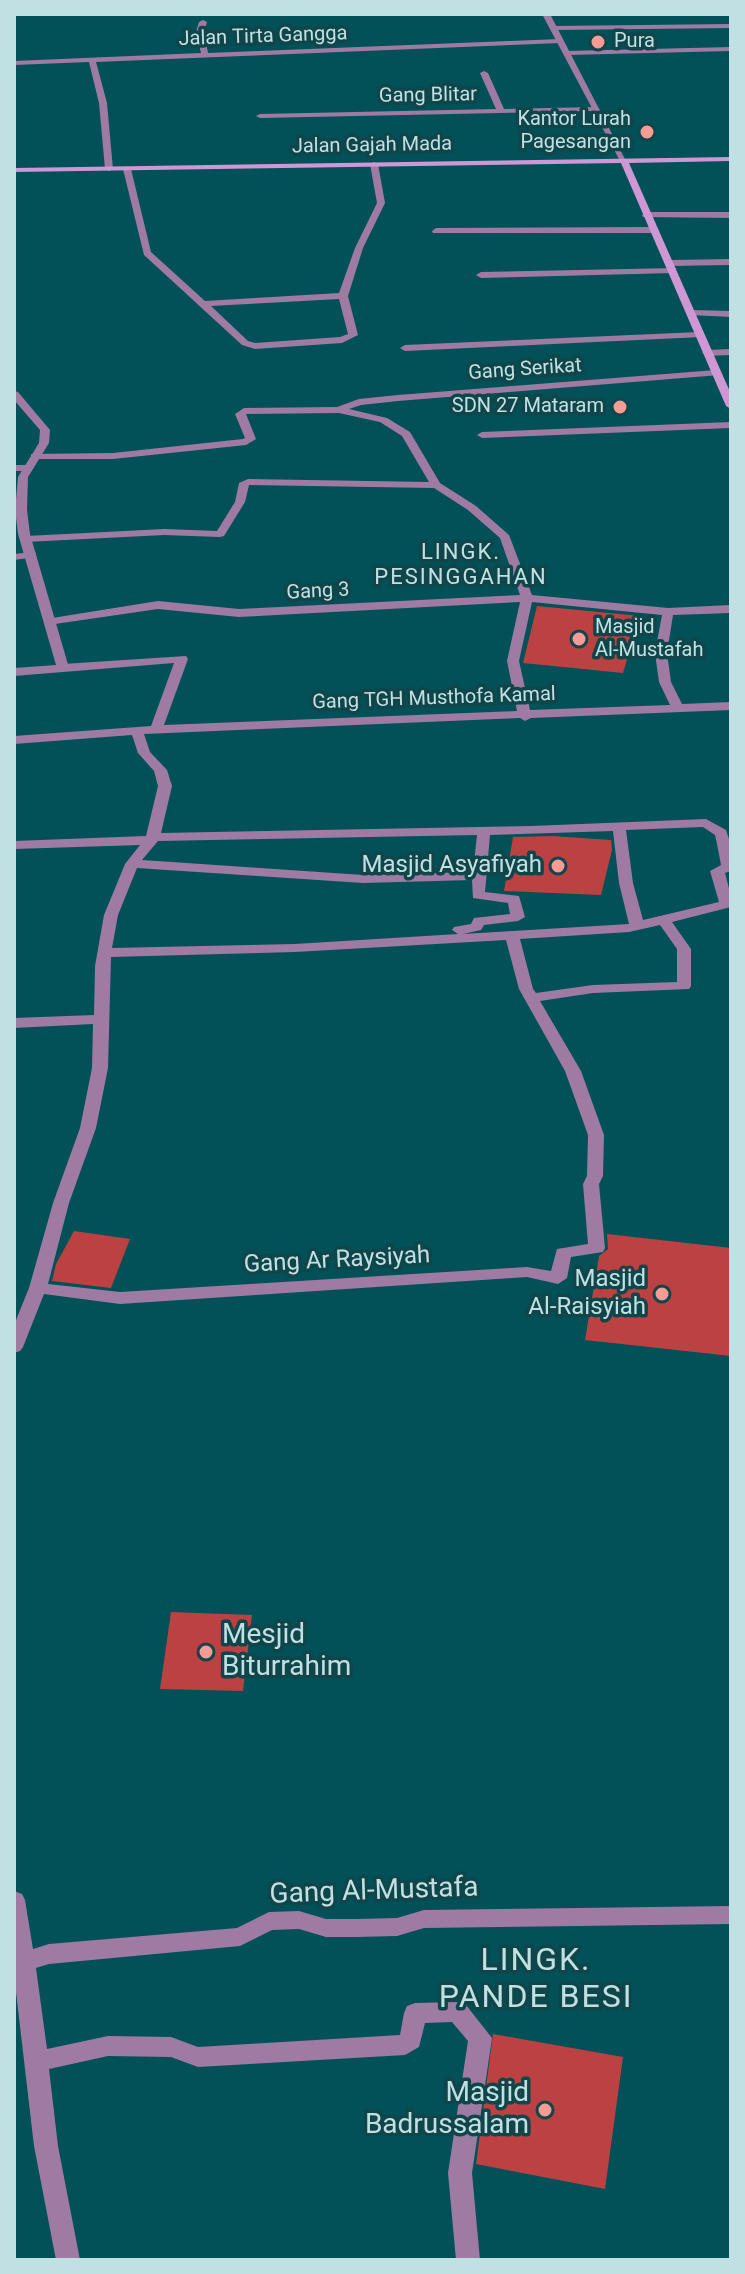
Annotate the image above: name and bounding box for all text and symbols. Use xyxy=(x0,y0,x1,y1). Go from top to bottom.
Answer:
street label: Jalan Tirta Gangga xyxy=(178,22,348,52)
place label: Pura xyxy=(614,30,655,54)
marker: Pura xyxy=(589,33,607,51)
street label: Gang Blitar xyxy=(379,83,477,109)
place label: Kantor Lurah Pagesangan xyxy=(517,108,631,155)
marker: Kantor Lurah Pagesangan xyxy=(638,123,656,141)
street label: Jalan Gajah Mada xyxy=(292,133,452,159)
street label: Gang Serikat xyxy=(468,354,582,386)
place label: SDN 27 Mataram xyxy=(452,395,604,419)
marker: SDN 27 Mataram xyxy=(611,398,629,416)
district label: LINGK. PESINGGAHAN xyxy=(374,540,548,592)
street label: Gang 3 xyxy=(286,578,350,606)
place label: Masjid Al-Mustafah xyxy=(595,616,704,663)
marker: Masjid Al-Mustafah xyxy=(570,630,588,648)
street label: Gang TGH Musthofa Kamal xyxy=(312,683,556,715)
place label: Masjid Asyafiyah xyxy=(362,852,542,880)
marker: Masjid Asyafiyah xyxy=(549,857,567,875)
street label: Gang Ar Raysiyah xyxy=(243,1242,431,1280)
place label: Masjid Al-Raisyiah xyxy=(528,1266,646,1322)
marker: Masjid Al-Raisyiah xyxy=(653,1285,671,1303)
place label: Mesjid Biturrahim xyxy=(222,1619,351,1685)
marker: Mesjid Biturrahim xyxy=(197,1643,215,1661)
street label: Gang Al-Mustafa xyxy=(269,1872,479,1912)
district label: LINGK. PANDE BESI xyxy=(439,1943,633,2018)
place label: Masjid Badrussalam xyxy=(365,2077,529,2143)
marker: Masjid Badrussalam xyxy=(536,2101,554,2119)

